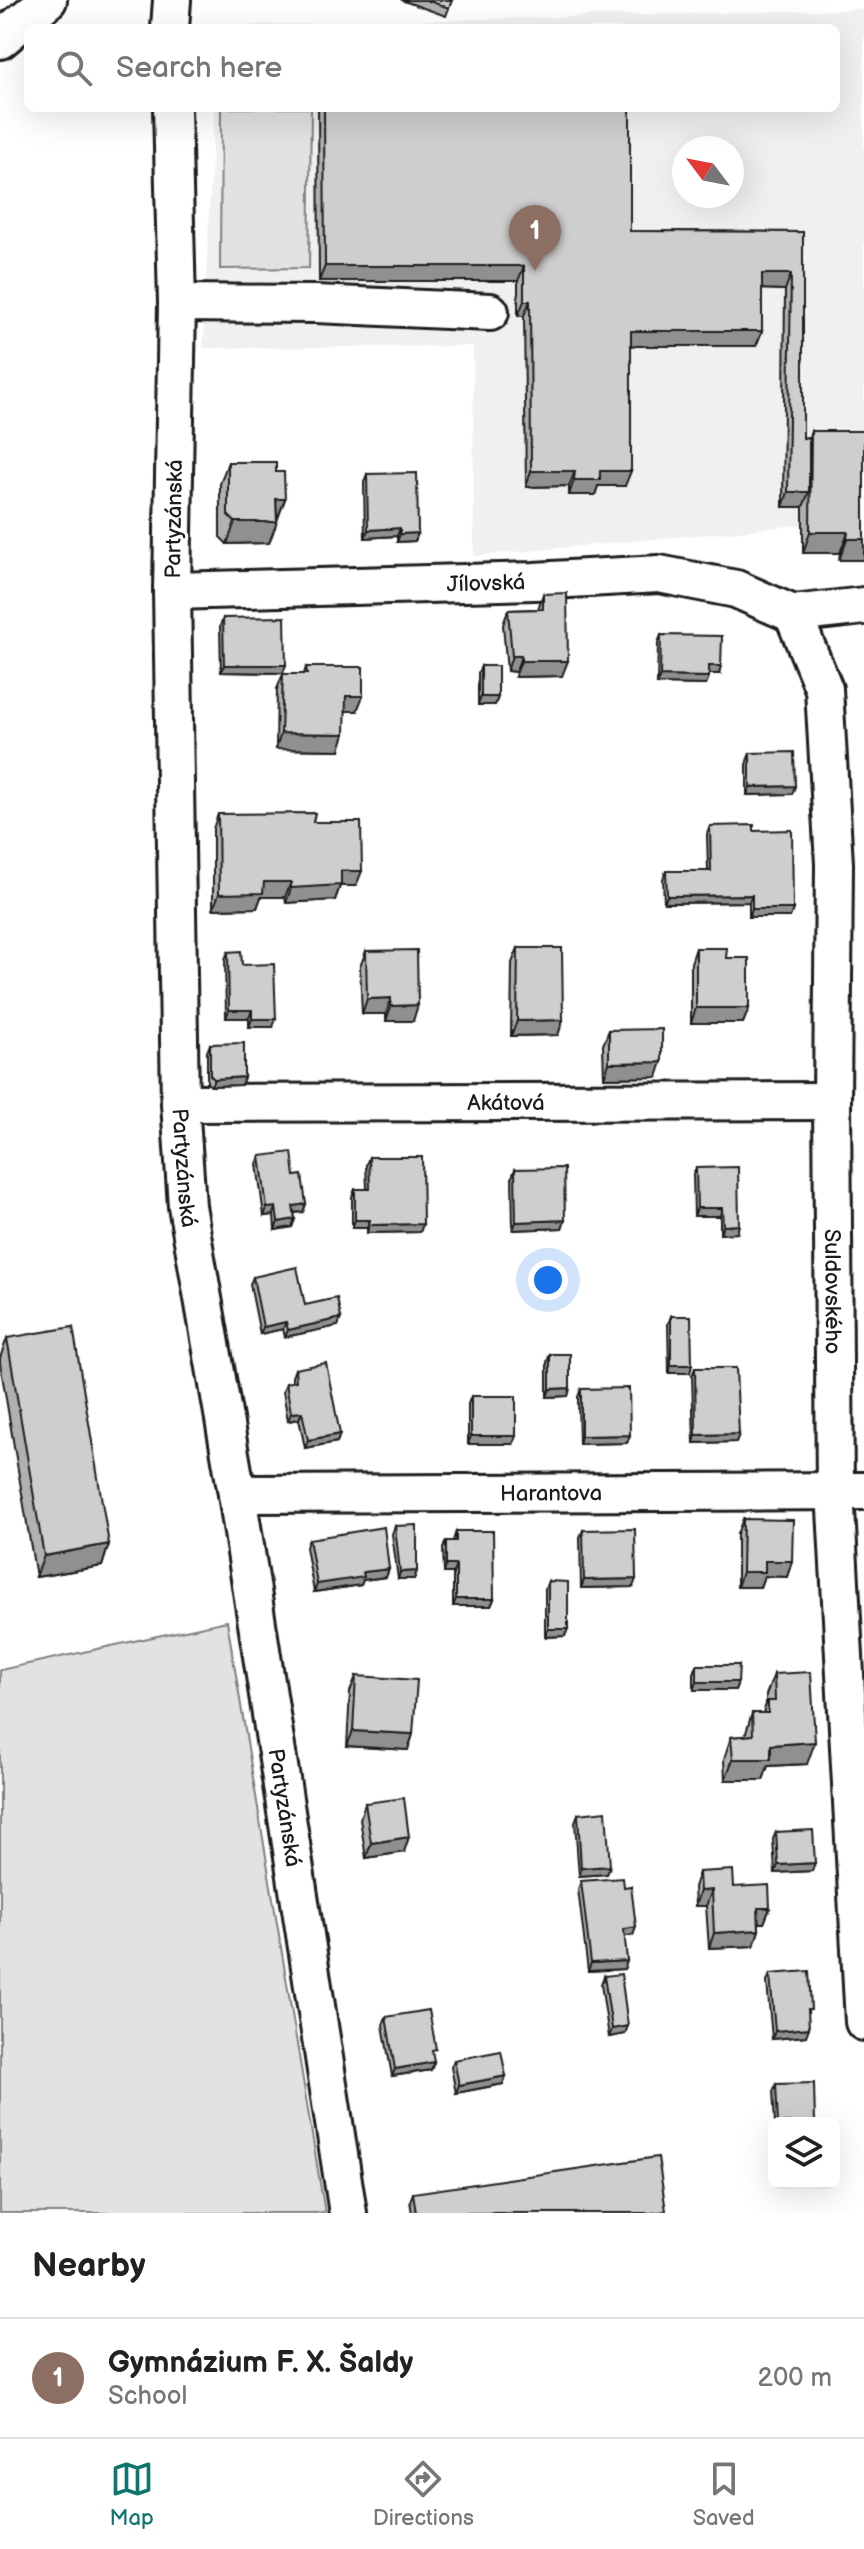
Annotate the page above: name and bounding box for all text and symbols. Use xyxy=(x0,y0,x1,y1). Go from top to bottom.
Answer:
search box xyxy=(24,24,840,112)
icon: search xyxy=(52,46,96,90)
text: Search here xyxy=(116,50,282,86)
north arrow xyxy=(672,136,744,208)
pin: 1 xyxy=(509,205,561,271)
street label: Partyzánská xyxy=(160,459,189,579)
street label: Jílovská xyxy=(446,569,526,598)
street label: Akátová xyxy=(467,1090,545,1117)
street label: Partyzánská xyxy=(165,1107,202,1229)
street label: Suldovského xyxy=(818,1229,846,1354)
your location xyxy=(528,1260,568,1300)
street label: Harantova xyxy=(500,1480,602,1508)
street label: Partyzánská xyxy=(261,1747,306,1869)
map controls xyxy=(768,2117,840,2189)
button: layers xyxy=(768,2117,840,2189)
text: Nearby xyxy=(32,2245,146,2286)
text: Gymnázium F. X. Šaldy xyxy=(108,2345,413,2381)
text: 1 xyxy=(53,2363,63,2394)
text: 200 m xyxy=(758,2363,832,2394)
text: School xyxy=(108,2381,187,2412)
tab: Map xyxy=(109,2457,154,2532)
tab: Directions xyxy=(373,2457,474,2532)
tab: Saved xyxy=(693,2457,755,2532)

